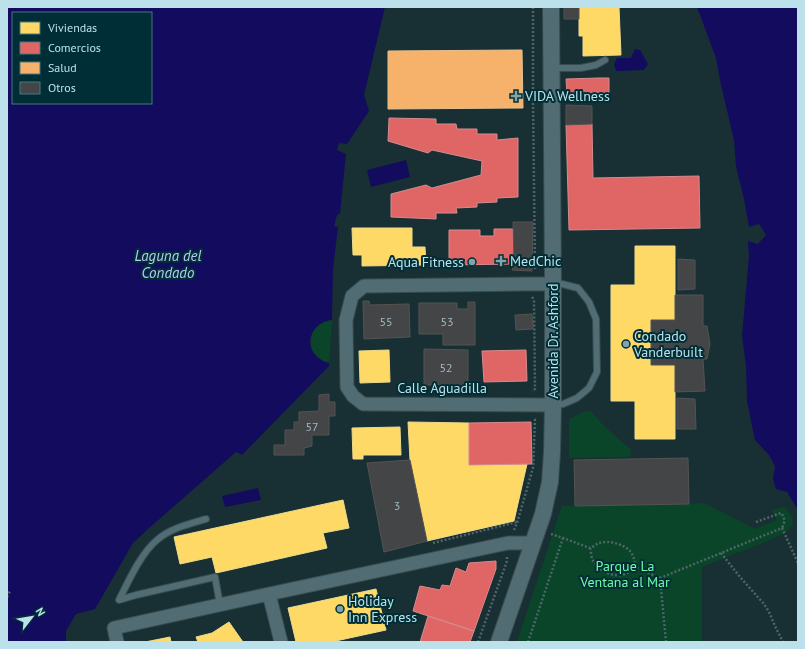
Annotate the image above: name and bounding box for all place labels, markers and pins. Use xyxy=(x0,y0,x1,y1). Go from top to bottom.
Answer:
place label: VIDA Wellness xyxy=(524,87,610,105)
marker: VIDA Wellness xyxy=(510,90,522,102)
place label: MedChic xyxy=(510,252,561,270)
place label: Aqua Fitness xyxy=(388,253,464,271)
marker: MedChic xyxy=(495,255,507,267)
marker: Aqua Fitness xyxy=(467,257,477,267)
place label: Condado Vanderbuilt xyxy=(633,327,703,361)
marker: Condado Vanderbuilt xyxy=(621,339,631,349)
place label: Holiday Inn Express xyxy=(348,592,417,626)
marker: Holiday Inn Express xyxy=(335,604,345,614)

